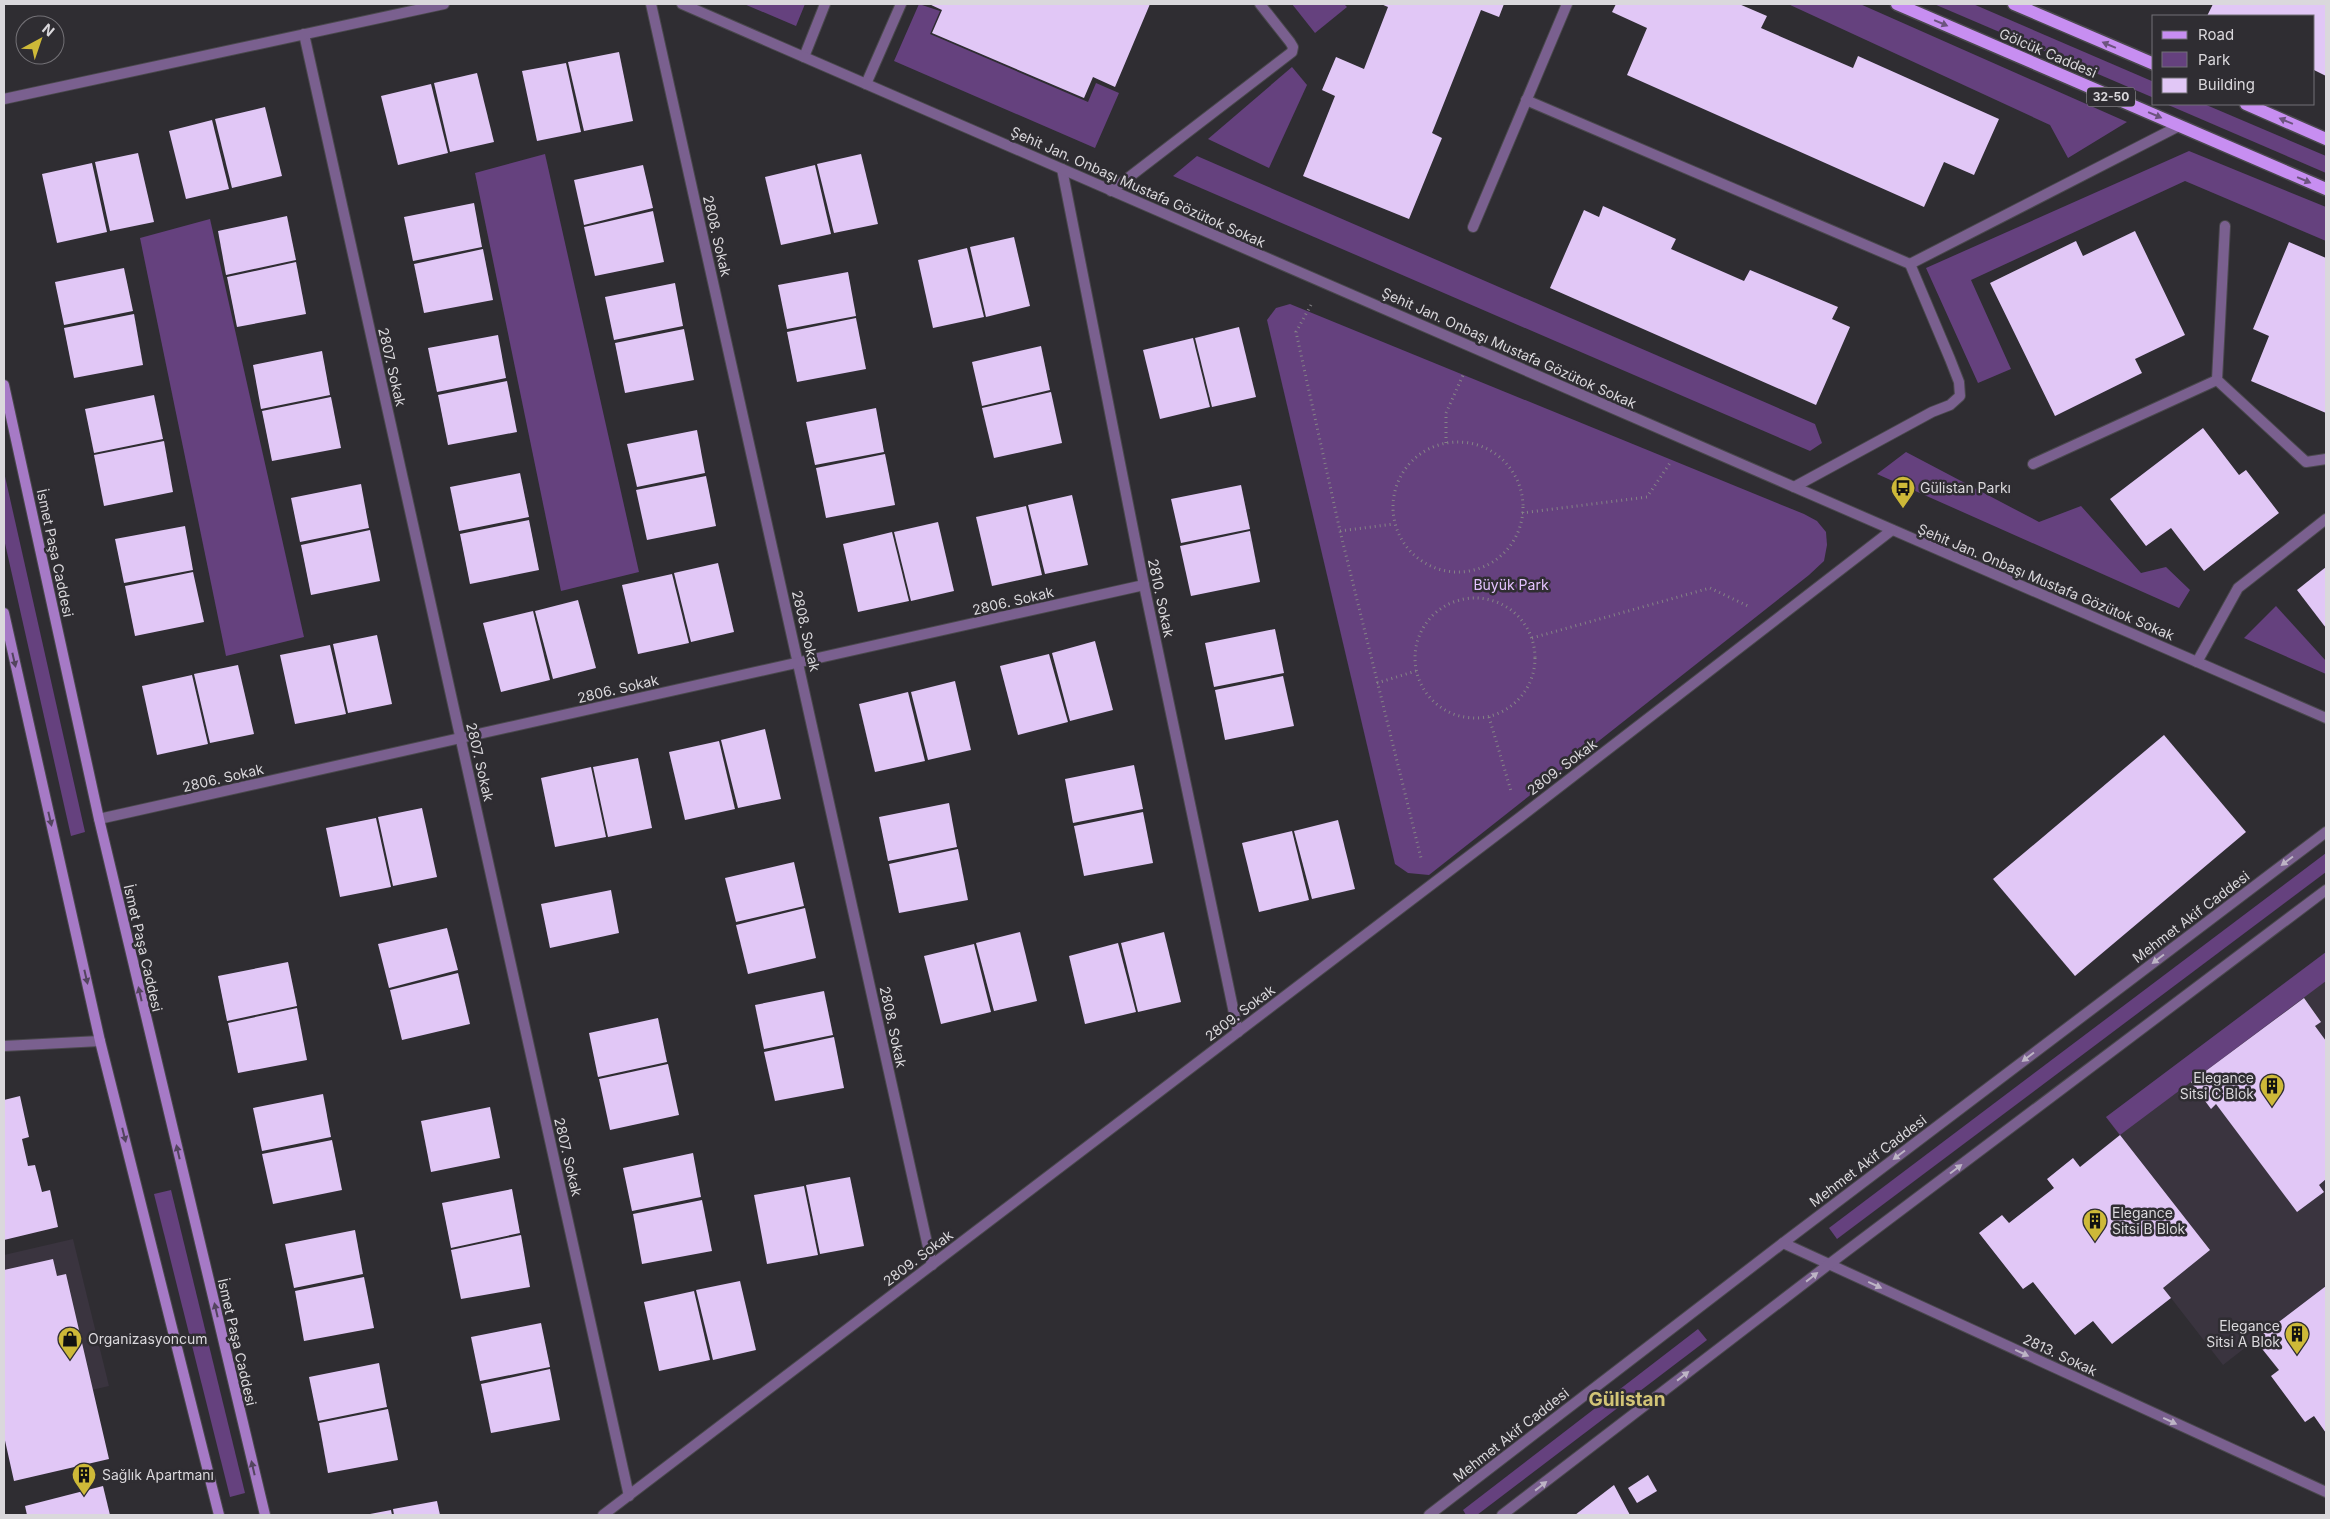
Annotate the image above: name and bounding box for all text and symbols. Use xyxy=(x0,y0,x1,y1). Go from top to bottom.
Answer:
north arrow xyxy=(15,15,65,65)
legend xyxy=(2152,15,2315,105)
text: N xyxy=(39,20,58,40)
one-way arrow xyxy=(1934,20,1948,28)
street label: Gölcük Caddesi xyxy=(1997,24,2100,81)
text: Road xyxy=(2198,25,2234,44)
one-way arrow xyxy=(2102,40,2116,48)
text: Park xyxy=(2198,50,2231,69)
text: Building xyxy=(2198,75,2255,94)
road number: 32-50 xyxy=(2087,88,2135,106)
one-way arrow xyxy=(2148,112,2162,120)
one-way arrow xyxy=(2279,117,2293,125)
street label: Şehit Jan. Onbaşı Mustafa Gözütok Sokak xyxy=(1008,122,1268,251)
one-way arrow xyxy=(2297,176,2311,184)
street label: 2808. Sokak xyxy=(700,194,735,279)
street label: Şehit Jan. Onbaşı Mustafa Gözütok Sokak xyxy=(1379,283,1639,412)
street label: 2807. Sokak xyxy=(375,326,410,408)
bus stop icon: Gülistan Parkı xyxy=(1890,475,1916,509)
place label: Gülistan Parkı xyxy=(1920,479,2011,496)
street label: İsmet Paşa Caddesi xyxy=(34,487,77,618)
street label: Şehit Jan. Onbaşı Mustafa Gözütok Sokak xyxy=(1915,520,2177,644)
street label: 2810. Sokak xyxy=(1145,557,1178,639)
park label: Büyük Park xyxy=(1473,576,1549,593)
street label: 2806. Sokak xyxy=(971,583,1055,618)
street label: 2808. Sokak xyxy=(789,589,824,674)
one-way arrow xyxy=(11,653,19,669)
street label: 2806. Sokak xyxy=(576,671,660,706)
street label: 2807. Sokak xyxy=(463,721,498,803)
street label: 2809. Sokak xyxy=(1523,735,1600,798)
street label: 2806. Sokak xyxy=(181,760,265,795)
one-way arrow xyxy=(46,811,54,826)
one-way arrow xyxy=(2281,856,2294,867)
street label: Mehmet Akif Caddesi xyxy=(2129,867,2253,966)
street label: İsmet Paşa Caddesi xyxy=(121,883,166,1013)
one-way arrow xyxy=(2152,954,2165,965)
one-way arrow xyxy=(82,970,90,985)
street label: 2809. Sokak xyxy=(1201,981,1278,1044)
street label: 2808. Sokak xyxy=(877,985,910,1070)
one-way arrow xyxy=(136,986,144,1001)
one-way arrow xyxy=(2022,1052,2035,1063)
place label: Elegance Sitsi C Blok xyxy=(2180,1069,2254,1102)
building icon: Elegance Sitsi C Blok xyxy=(2259,1073,2285,1107)
street label: Mehmet Akif Caddesi xyxy=(1806,1111,1930,1210)
street label: 2807. Sokak xyxy=(551,1116,586,1198)
one-way arrow xyxy=(120,1128,128,1143)
one-way arrow xyxy=(174,1144,182,1159)
one-way arrow xyxy=(1893,1150,1906,1161)
one-way arrow xyxy=(1949,1163,1962,1174)
place label: Elegance Sitsi B Blok xyxy=(2112,1204,2186,1237)
building icon: Elegance Sitsi B Blok xyxy=(2082,1208,2108,1242)
street label: 2809. Sokak xyxy=(879,1226,956,1289)
one-way arrow xyxy=(1805,1272,1819,1282)
street label: İsmet Paşa Caddesi xyxy=(215,1277,260,1407)
one-way arrow xyxy=(1868,1282,1882,1290)
one-way arrow xyxy=(212,1302,220,1317)
place label: Elegance Sitsi A Blok xyxy=(2206,1317,2280,1350)
building icon: Elegance Sitsi A Blok xyxy=(2284,1321,2310,1355)
shop icon: Organizasyoncum xyxy=(57,1326,83,1360)
place label: Organizasyoncum xyxy=(88,1330,208,1347)
street label: 2813. Sokak xyxy=(2020,1330,2100,1379)
one-way arrow xyxy=(2015,1349,2029,1357)
one-way arrow xyxy=(1676,1371,1690,1381)
street label: Mehmet Akif Caddesi xyxy=(1449,1384,1572,1485)
district label: Gülistan xyxy=(1589,1388,1665,1411)
one-way arrow xyxy=(2163,1417,2177,1425)
one-way arrow xyxy=(249,1460,257,1475)
building icon: Sağlık Apartmanı xyxy=(71,1462,97,1496)
place label: Sağlık Apartmanı xyxy=(102,1466,214,1483)
one-way arrow xyxy=(1534,1480,1547,1491)

